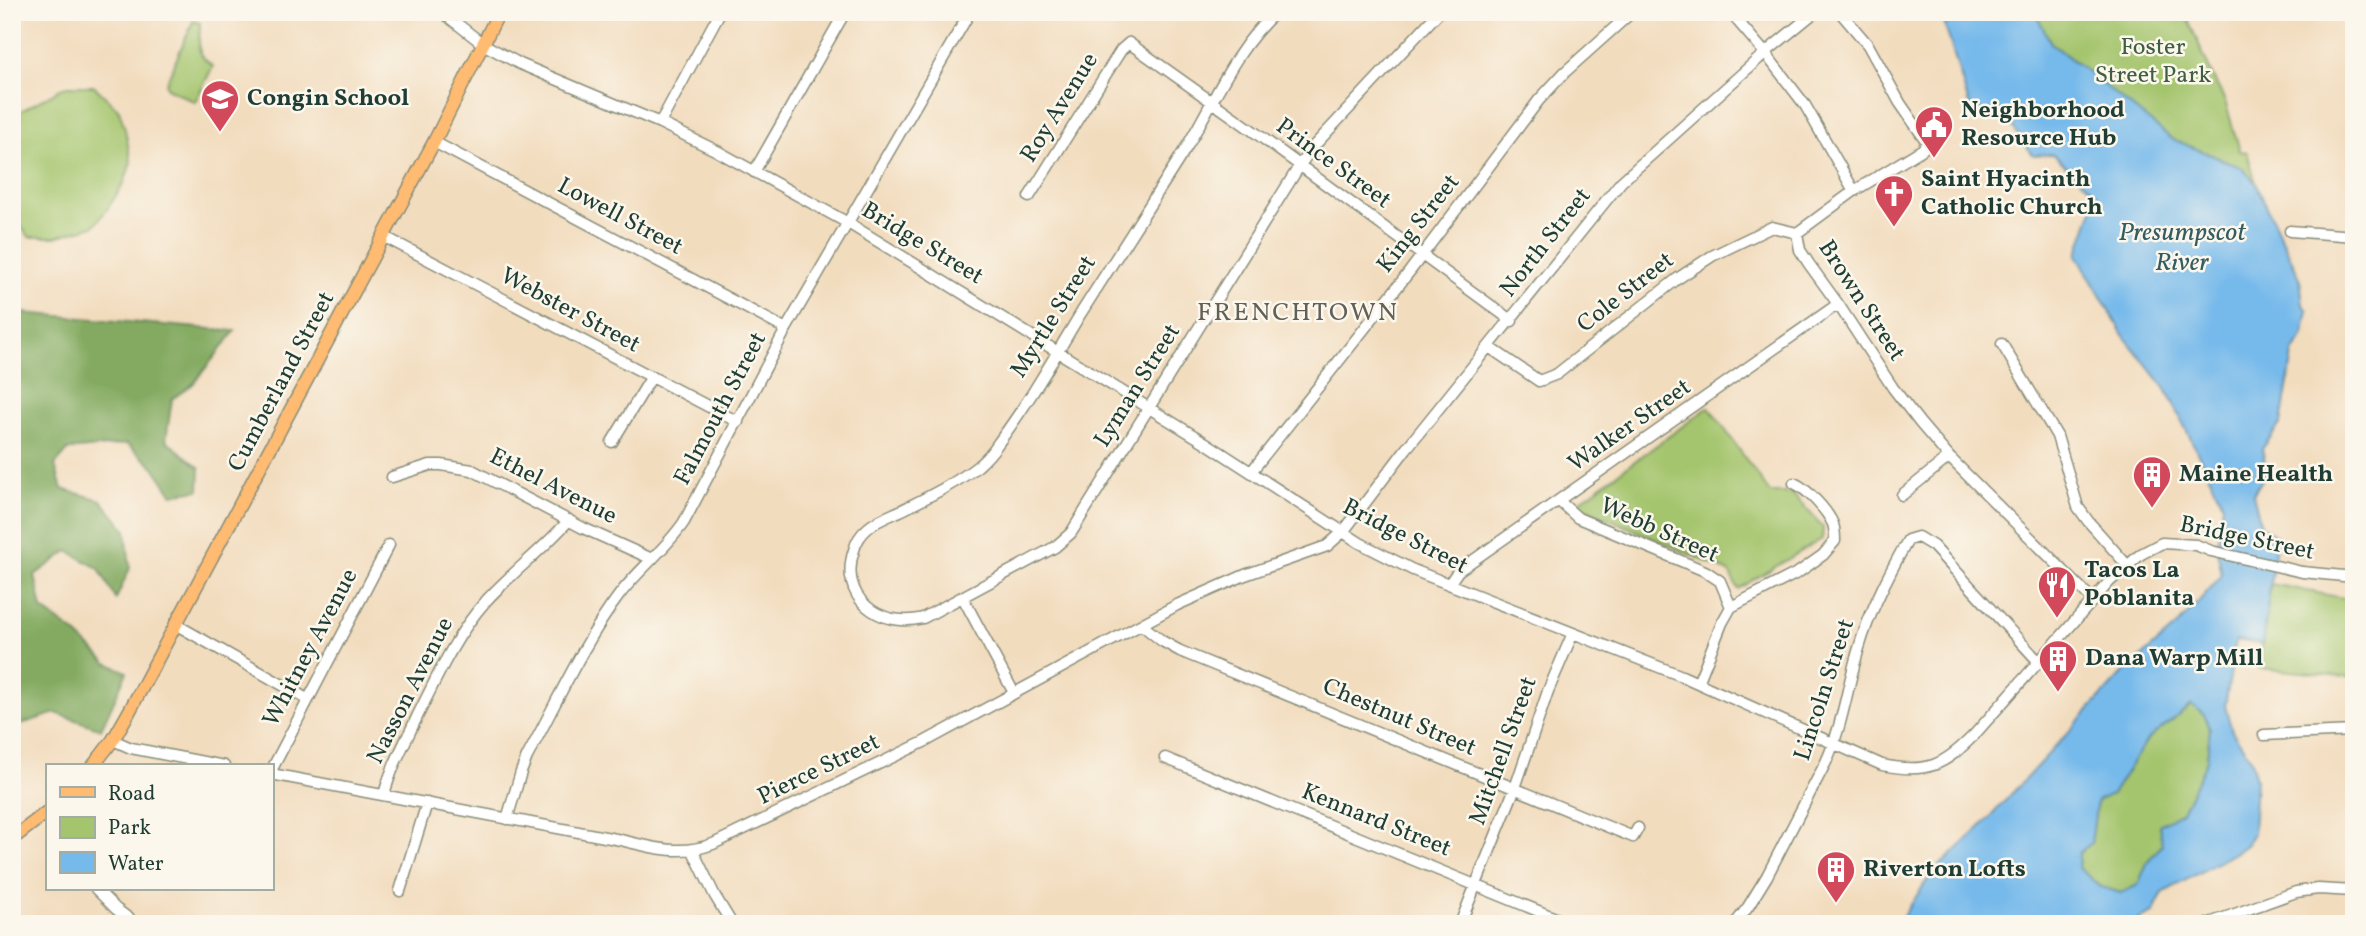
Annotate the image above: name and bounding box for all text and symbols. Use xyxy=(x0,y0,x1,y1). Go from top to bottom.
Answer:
park label: Foster Street Park xyxy=(2095,31,2211,93)
street label: Roy Avenue xyxy=(1013,46,1107,170)
school or university icon: Congin School xyxy=(199,78,241,133)
place label: Congin School xyxy=(247,82,409,116)
place label: Neighborhood Resource Hub xyxy=(1961,94,2125,156)
public building icon: Neighborhood Resource Hub xyxy=(1913,104,1955,159)
street label: Prince Street xyxy=(1268,110,1398,218)
place label: Saint Hyacinth Catholic Church xyxy=(1921,163,2103,225)
street label: King Street xyxy=(1369,167,1469,281)
street label: Lowell Street xyxy=(551,170,689,264)
church icon: Saint Hyacinth Catholic Church xyxy=(1873,173,1915,228)
street label: North Street xyxy=(1492,181,1600,305)
street label: Bridge Street xyxy=(854,194,990,294)
water label: Presumpscot River xyxy=(2118,215,2246,281)
street label: Brown Street xyxy=(1809,234,1913,368)
street label: Cole Street xyxy=(1570,244,1682,342)
street label: Myrtle Street xyxy=(1003,249,1105,385)
street label: Webster Street xyxy=(494,260,646,362)
street label: Cumberland Street xyxy=(220,286,344,478)
district label: FRENCHTOWN xyxy=(1197,295,1399,331)
street label: Lyman Street xyxy=(1086,318,1190,454)
street label: Falmouth Street xyxy=(666,326,776,492)
street label: Walker Street xyxy=(1562,371,1698,481)
street label: Ethel Avenue xyxy=(483,440,623,534)
building icon: Maine Health xyxy=(2131,454,2173,509)
place label: Maine Health xyxy=(2179,458,2333,492)
street label: Webb Street xyxy=(1594,490,1724,572)
street label: Bridge Street xyxy=(1336,491,1474,583)
street label: Bridge Street xyxy=(2176,508,2318,570)
place label: Tacos La Poblanita xyxy=(2084,554,2194,616)
street label: Whitney Avenue xyxy=(255,563,367,733)
restaurant icon: Tacos La Poblanita xyxy=(2036,564,2078,619)
street label: Nasson Avenue xyxy=(359,612,463,770)
street label: Lincoln Street xyxy=(1786,615,1864,765)
building icon: Dana Warp Mill xyxy=(2037,638,2079,693)
place label: Dana Warp Mill xyxy=(2085,642,2263,676)
street label: Chestnut Street xyxy=(1317,670,1481,766)
street label: Mitchell Street xyxy=(1461,672,1547,830)
street label: Pierce Street xyxy=(752,726,886,814)
legend xyxy=(46,764,273,890)
street label: Kennard Street xyxy=(1296,776,1456,866)
text: Road xyxy=(108,780,155,809)
text: Park xyxy=(108,814,151,843)
building icon: Riverton Lofts xyxy=(1815,849,1857,904)
text: Water xyxy=(108,850,164,879)
place label: Riverton Lofts xyxy=(1863,853,2026,887)

